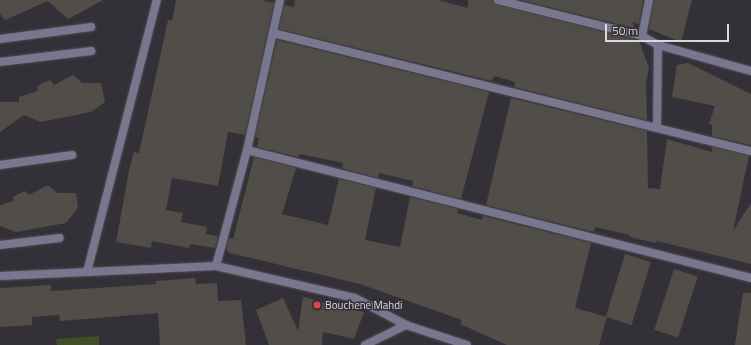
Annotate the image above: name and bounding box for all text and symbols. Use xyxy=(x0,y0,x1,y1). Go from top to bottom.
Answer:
scale bar xyxy=(607,16,731,42)
text: 50 m xyxy=(612,21,638,40)
place label: Bouchene Mahdi xyxy=(325,298,402,312)
marker: Bouchene Mahdi xyxy=(312,300,322,310)

